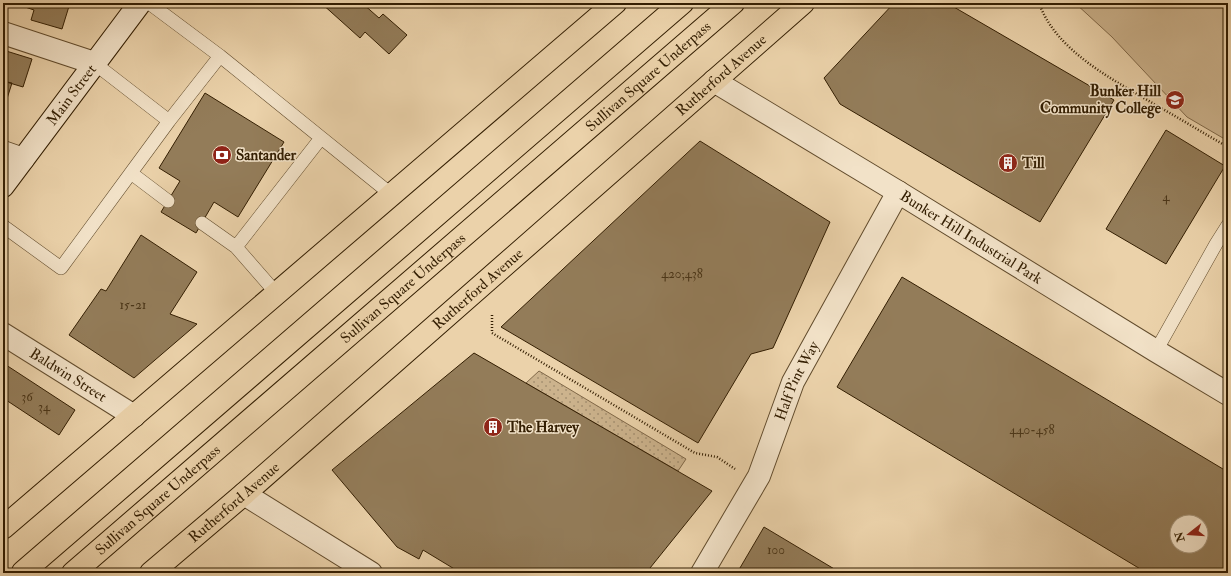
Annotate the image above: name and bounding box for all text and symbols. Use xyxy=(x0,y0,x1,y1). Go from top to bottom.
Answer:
street label: Sullivan Square Underpass xyxy=(582,17,715,136)
street label: Rutherford Avenue xyxy=(672,30,770,120)
street label: Main Street xyxy=(42,60,100,129)
place label: Bunker Hill Community College xyxy=(1040,82,1162,119)
school or university icon: Bunker Hill Community College xyxy=(1164,89,1186,111)
bank icon: Santander xyxy=(211,144,233,166)
place label: Santander xyxy=(236,146,297,165)
building icon: Till xyxy=(997,152,1019,174)
place label: Till xyxy=(1021,154,1045,173)
street label: Bunker Hill Industrial Park xyxy=(897,186,1046,288)
house number: 4 xyxy=(1162,189,1170,205)
street label: Sullivan Square Underpass xyxy=(336,229,470,347)
street label: Rutherford Avenue xyxy=(428,244,527,334)
house number: 420;438 xyxy=(661,266,703,282)
house number: 15-21 xyxy=(119,297,147,313)
street label: Half Pint Way xyxy=(770,337,823,423)
street label: Baldwin Street xyxy=(26,344,110,406)
house number: 36 xyxy=(21,389,34,405)
house number: 34 xyxy=(38,399,51,415)
building icon: The Harvey xyxy=(482,416,504,438)
place label: The Harvey xyxy=(506,418,580,438)
house number: 440-458 xyxy=(1010,422,1055,438)
street label: Sullivan Square Underpass xyxy=(91,440,224,559)
street label: Rutherford Avenue xyxy=(184,458,283,547)
north arrow xyxy=(1169,514,1209,554)
text: N xyxy=(1172,529,1188,544)
house number: 100 xyxy=(767,542,785,558)

